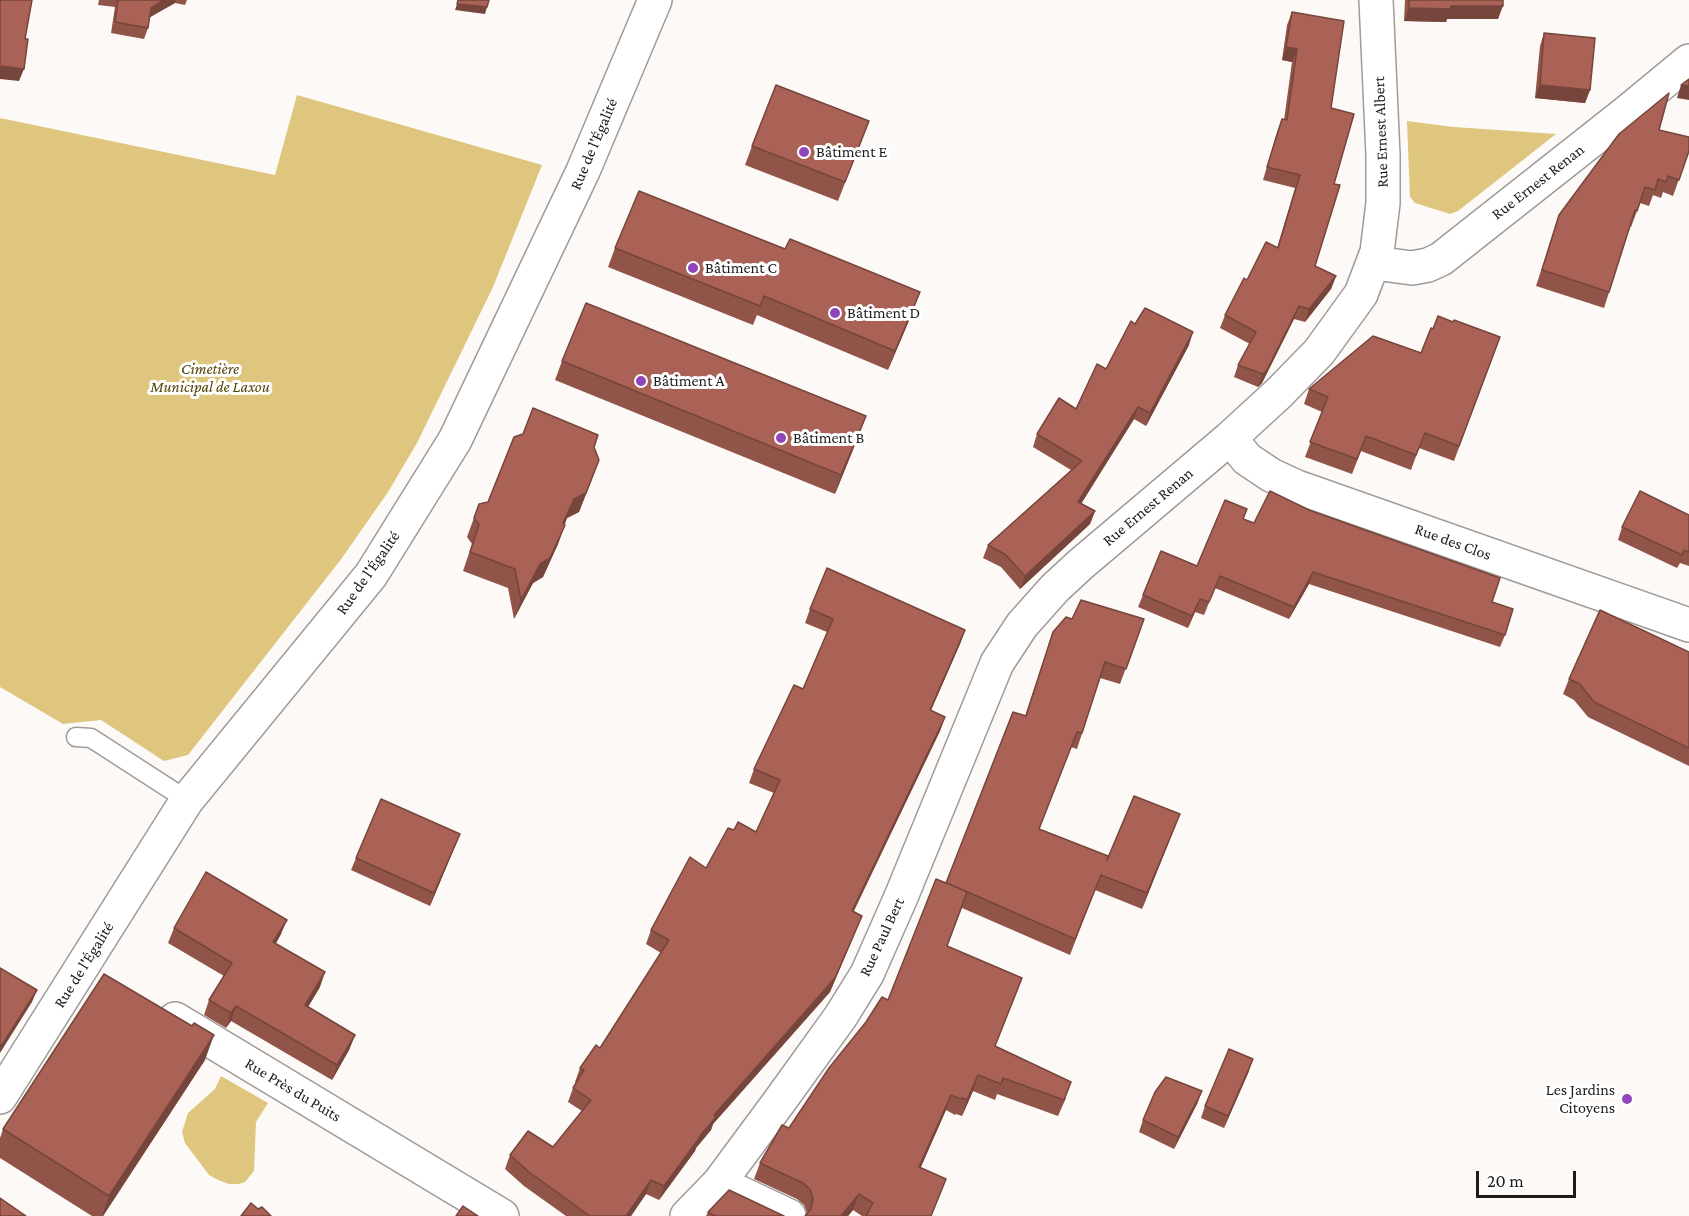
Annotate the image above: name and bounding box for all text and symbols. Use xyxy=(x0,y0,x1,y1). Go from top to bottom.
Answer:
street label: Rue Ernest Albert xyxy=(1369,76,1393,188)
street label: Rue de l'Égalité xyxy=(566,95,622,193)
street label: Rue Ernest Renan xyxy=(1488,140,1588,224)
place label: Bâtiment E xyxy=(816,142,887,162)
marker: Bâtiment E xyxy=(797,145,811,159)
place label: Bâtiment C xyxy=(705,258,777,278)
marker: Bâtiment C xyxy=(686,261,700,275)
place label: Bâtiment D xyxy=(847,303,920,323)
marker: Bâtiment D xyxy=(828,306,842,320)
park label: Cimetière Municipal de Laxou xyxy=(150,359,270,397)
place label: Bâtiment A xyxy=(653,371,725,391)
marker: Bâtiment A xyxy=(634,374,648,388)
place label: Bâtiment B xyxy=(793,428,864,448)
marker: Bâtiment B xyxy=(774,431,788,445)
street label: Rue Ernest Renan xyxy=(1099,464,1197,550)
street label: Rue des Clos xyxy=(1412,519,1494,565)
street label: Rue de l'Égalité xyxy=(332,527,404,619)
street label: Rue Paul Bert xyxy=(855,894,909,980)
street label: Rue de l'Égalité xyxy=(50,918,118,1012)
street label: Rue Près du Puits xyxy=(241,1054,345,1126)
place label: Les Jardins Citoyens xyxy=(1546,1080,1615,1118)
marker: Les Jardins Citoyens xyxy=(1620,1092,1634,1106)
scale bar xyxy=(1479,1159,1580,1197)
text: 20 m xyxy=(1487,1171,1524,1191)

